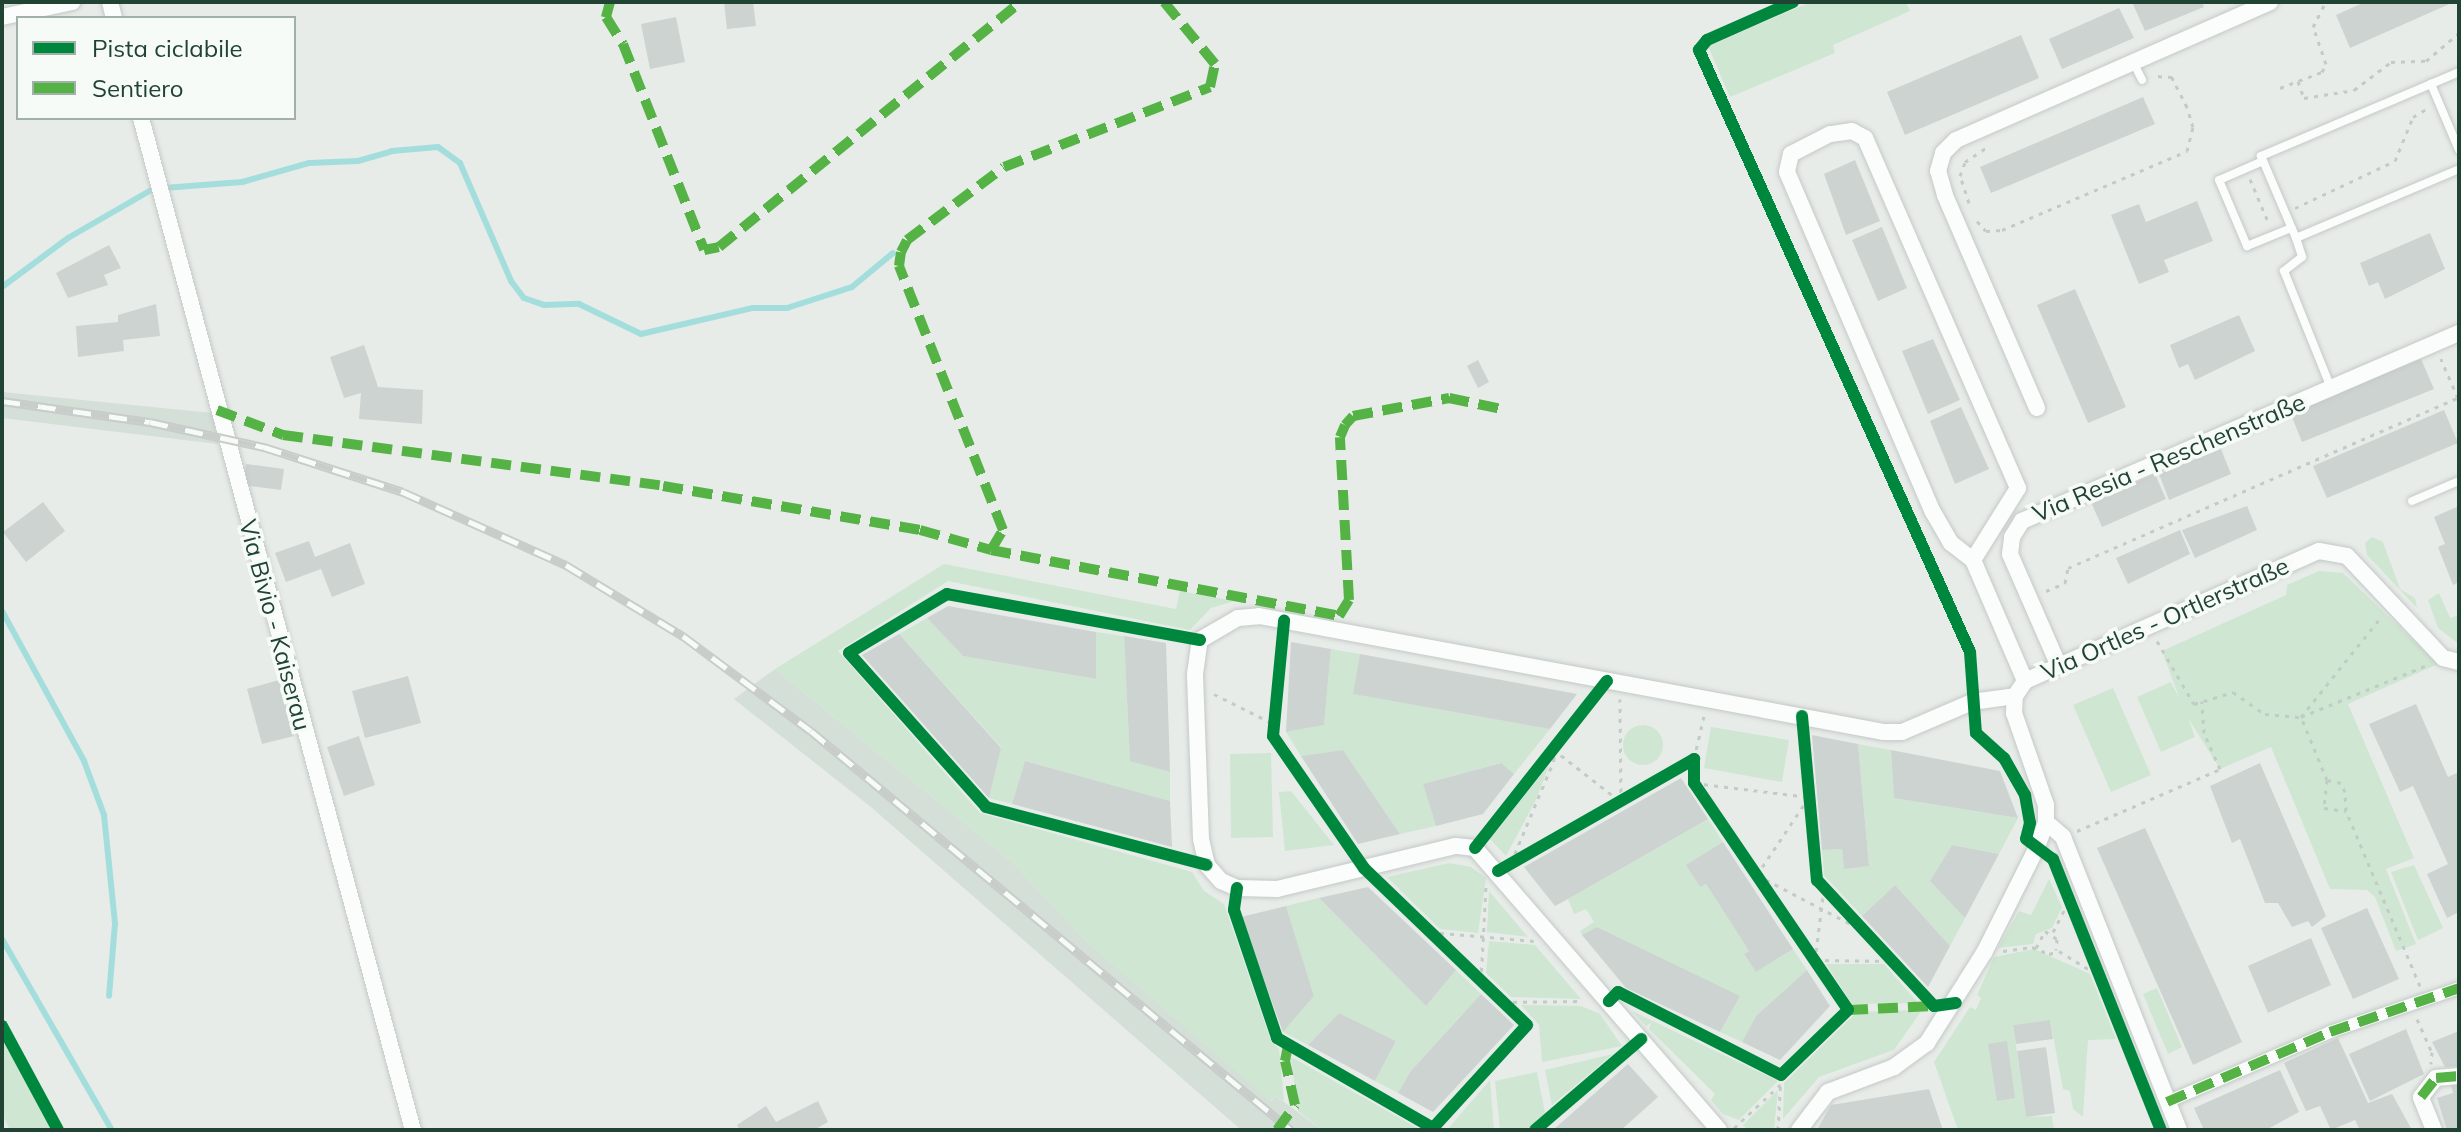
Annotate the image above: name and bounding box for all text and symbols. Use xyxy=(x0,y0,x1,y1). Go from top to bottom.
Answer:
legend xyxy=(16,16,296,120)
text: Pista ciclabile xyxy=(92,33,243,63)
text: Sentiero xyxy=(92,73,184,103)
street label: Via Resia - Reschenstraße xyxy=(2028,387,2310,529)
street label: Via Bivio - Kaiserau xyxy=(233,516,317,734)
street label: Via Ortles - Ortlerstraße xyxy=(2037,551,2293,687)

